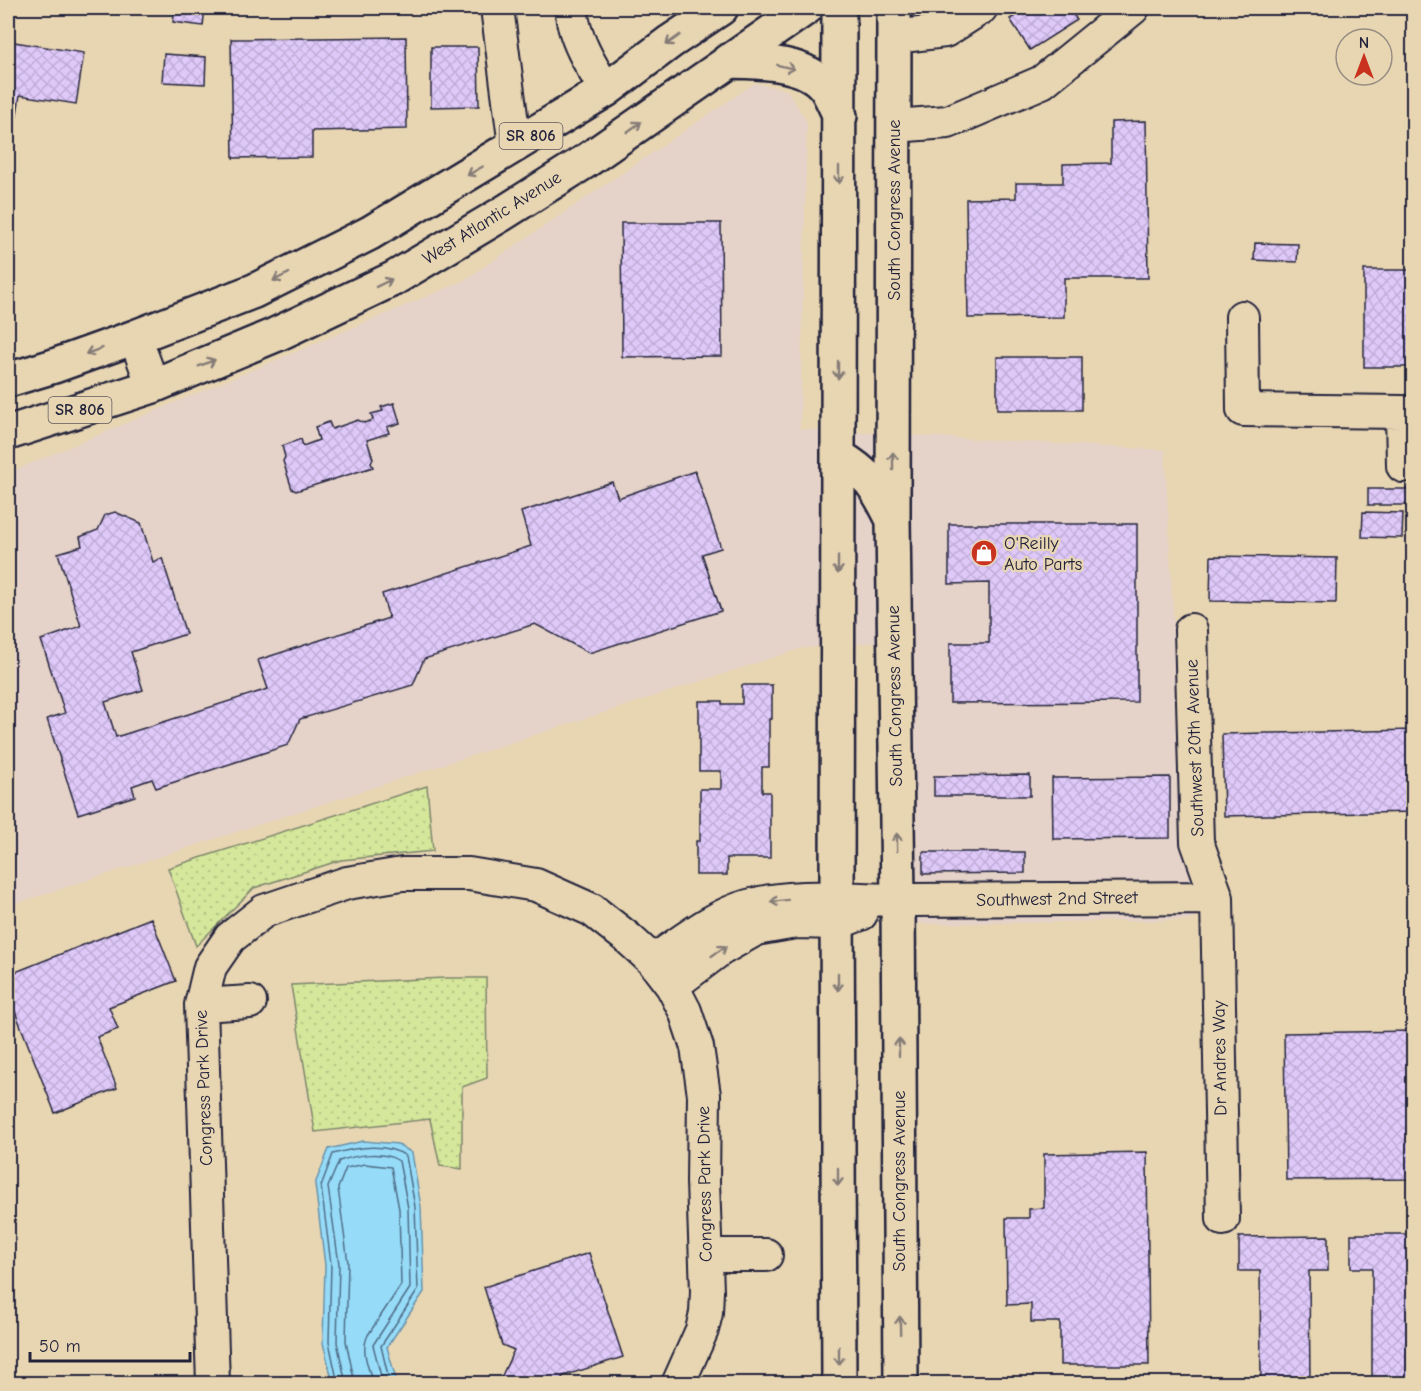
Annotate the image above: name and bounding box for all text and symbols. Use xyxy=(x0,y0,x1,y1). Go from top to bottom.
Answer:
north arrow xyxy=(1334,27,1394,87)
one-way arrow xyxy=(665,34,681,46)
text: N xyxy=(1359,34,1369,52)
one-way arrow xyxy=(776,61,795,73)
street label: South Congress Avenue xyxy=(884,119,905,301)
one-way arrow xyxy=(625,121,641,133)
road number: SR 806 xyxy=(500,123,562,149)
one-way arrow xyxy=(467,165,484,177)
one-way arrow xyxy=(833,165,845,185)
street label: West Atlantic Avenue xyxy=(419,167,565,269)
one-way arrow xyxy=(272,272,290,284)
one-way arrow xyxy=(375,276,393,288)
one-way arrow xyxy=(86,347,104,358)
one-way arrow xyxy=(197,357,216,368)
one-way arrow xyxy=(832,360,844,380)
road number: SR 806 xyxy=(48,397,112,423)
one-way arrow xyxy=(887,451,899,471)
place label: O'Reilly Auto Parts xyxy=(1004,533,1082,575)
shop icon: O'Reilly Auto Parts xyxy=(969,538,999,568)
one-way arrow xyxy=(832,555,844,575)
street label: South Congress Avenue xyxy=(883,605,907,787)
street label: Southwest 20th Avenue xyxy=(1181,659,1209,837)
one-way arrow xyxy=(891,832,903,852)
street label: Southwest 2nd Street xyxy=(976,887,1139,911)
one-way arrow xyxy=(769,896,789,907)
one-way arrow xyxy=(710,945,727,957)
one-way arrow xyxy=(832,971,844,991)
street label: Dr Andres Way xyxy=(1208,999,1232,1116)
street label: Congress Park Drive xyxy=(191,1010,217,1166)
one-way arrow xyxy=(893,1038,905,1058)
street label: South Congress Avenue xyxy=(889,1090,910,1272)
street label: Congress Park Drive xyxy=(693,1106,717,1262)
one-way arrow xyxy=(832,1166,844,1186)
one-way arrow xyxy=(894,1316,906,1336)
scale bar xyxy=(30,1325,190,1363)
text: 50 m xyxy=(39,1336,81,1357)
one-way arrow xyxy=(833,1345,845,1365)

